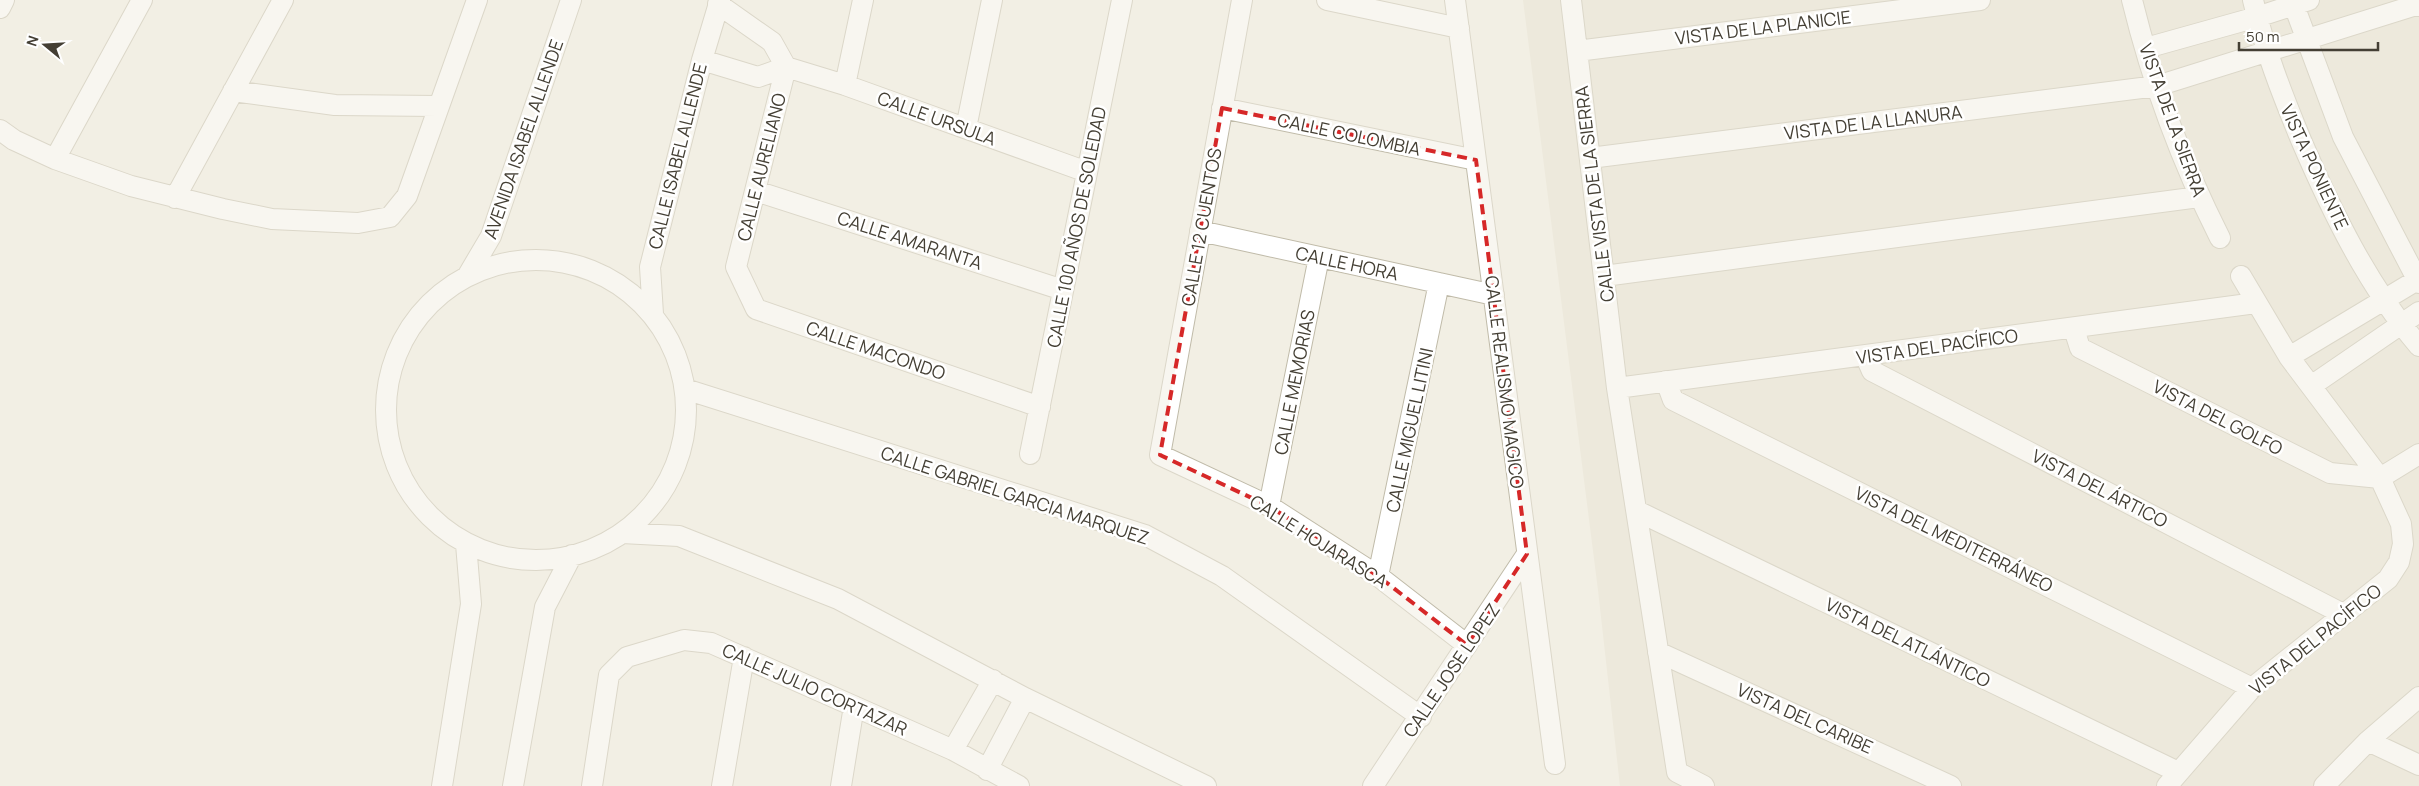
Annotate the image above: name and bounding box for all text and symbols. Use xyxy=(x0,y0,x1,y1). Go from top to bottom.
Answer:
street label: VISTA DE LA PLANICIE xyxy=(1674,4,1852,50)
north arrow xyxy=(20,20,70,70)
scale bar xyxy=(2239,20,2378,52)
text: 50 m xyxy=(2246,26,2280,47)
text: N xyxy=(22,33,43,49)
street label: AVENIDA ISABEL ALLENDE xyxy=(478,36,568,242)
street label: VISTA DE LA SIERRA xyxy=(2134,40,2212,200)
street label: CALLE ISABEL ALLENDE xyxy=(642,61,712,251)
street label: CALLE VISTA DE LA SIERRA xyxy=(1569,84,1619,303)
street label: CALLE URSULA xyxy=(874,85,1000,151)
street label: CALLE AURELIANO xyxy=(731,91,791,243)
street label: VISTA DE LA LLANURA xyxy=(1783,99,1964,145)
street label: VISTA PONIENTE xyxy=(2275,101,2355,233)
street label: CALLE 100 AÑOS DE SOLEDAD xyxy=(1041,104,1111,350)
street label: CALLE COLOMBIA xyxy=(1275,107,1423,161)
street label: CALLE 12 CUENTOS xyxy=(1175,146,1227,308)
street label: CALLE AMARANTA xyxy=(835,205,986,275)
street label: CALLE HORA xyxy=(1294,240,1401,286)
street label: CALLE REALISMO MAGICO xyxy=(1480,274,1530,490)
street label: CALLE MEMORIAS xyxy=(1268,307,1320,457)
street label: CALLE MACONDO xyxy=(803,315,949,385)
street label: VISTA DEL PACÍFICO xyxy=(1855,323,2019,369)
street label: CALLE MIGUEL LITINI xyxy=(1380,345,1438,515)
street label: VISTA DEL GOLFO xyxy=(2149,374,2287,460)
street label: CALLE GABRIEL GARCIA MARQUEZ xyxy=(878,440,1152,550)
street label: VISTA DEL ÁRTICO xyxy=(2028,443,2172,533)
street label: VISTA DEL MEDITERRÁNEO xyxy=(1851,481,2057,597)
street label: CALLE HOJARASCA xyxy=(1246,489,1393,593)
street label: VISTA DEL PACÍFICO xyxy=(2244,578,2386,700)
street label: VISTA DEL ATLÁNTICO xyxy=(1822,592,1994,692)
street label: CALLE JOSE LOPEZ xyxy=(1397,598,1505,742)
street label: CALLE JULIO CORTAZAR xyxy=(719,637,911,741)
street label: VISTA DEL CARIBE xyxy=(1733,677,1877,759)

